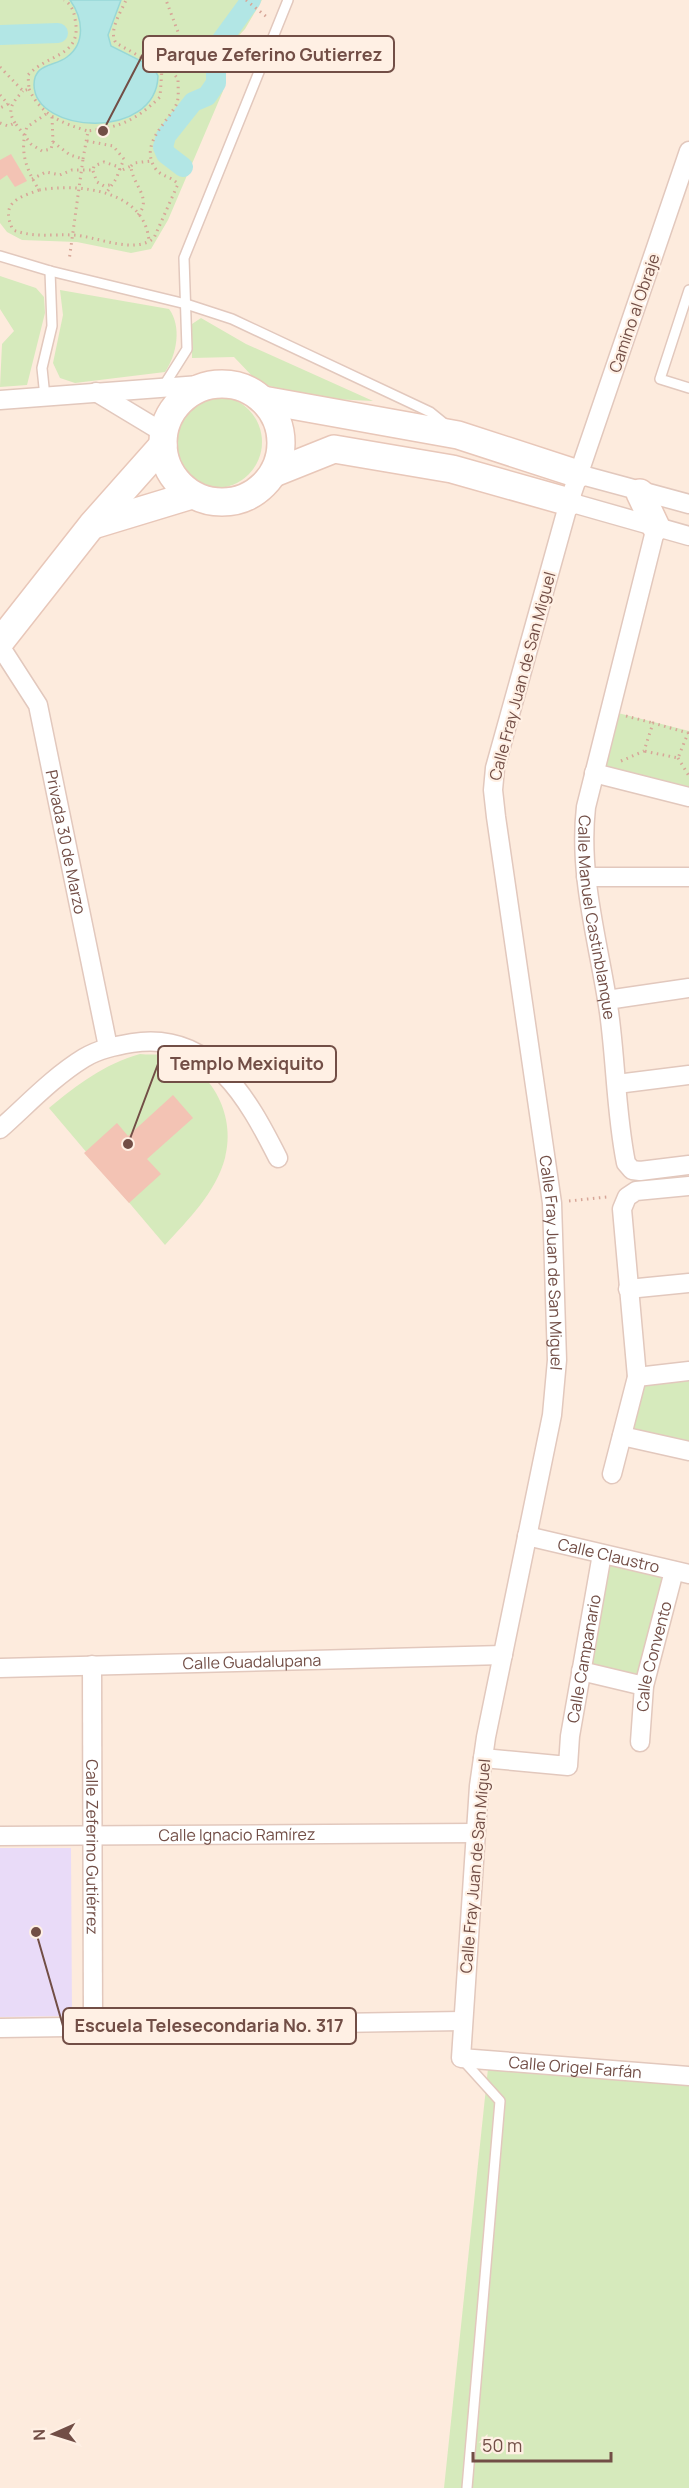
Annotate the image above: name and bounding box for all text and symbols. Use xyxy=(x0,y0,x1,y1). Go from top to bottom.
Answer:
callout: Parque Zeferino Gutierrez xyxy=(143,36,394,72)
text: Parque Zeferino Gutierrez xyxy=(156,42,382,66)
street label: Camino al Obraje xyxy=(603,251,665,375)
street label: Calle Fray Juan de San Miguel xyxy=(484,569,560,783)
street label: Privada 30 de Marzo xyxy=(41,768,92,916)
street label: Calle Manuel Castinblanque xyxy=(573,814,621,1021)
callout: Templo Mexiquito xyxy=(158,1046,336,1082)
text: Templo Mexiquito xyxy=(170,1051,324,1075)
street label: Calle Fray Juan de San Miguel xyxy=(534,1154,568,1371)
street label: Calle Claustro xyxy=(556,1533,662,1578)
street label: Calle Campanario xyxy=(562,1593,606,1725)
street label: Calle Convento xyxy=(631,1599,677,1712)
street label: Calle Guadalupana xyxy=(182,1649,321,1674)
street label: Calle Fray Juan de San Miguel xyxy=(455,1758,495,1974)
street label: Calle Zeferino Gutiérrez xyxy=(81,1759,104,1935)
street label: Calle Ignacio Ramírez xyxy=(158,1823,315,1846)
callout: Escuela Telesecondaria No. 317 xyxy=(63,2008,356,2044)
text: Escuela Telesecondaria No. 317 xyxy=(74,2013,344,2037)
street label: Calle Origel Farfán xyxy=(508,2051,643,2083)
north arrow xyxy=(24,2404,84,2464)
scale bar xyxy=(473,2425,611,2463)
text: N xyxy=(28,2428,50,2441)
text: 50 m xyxy=(482,2433,522,2457)

